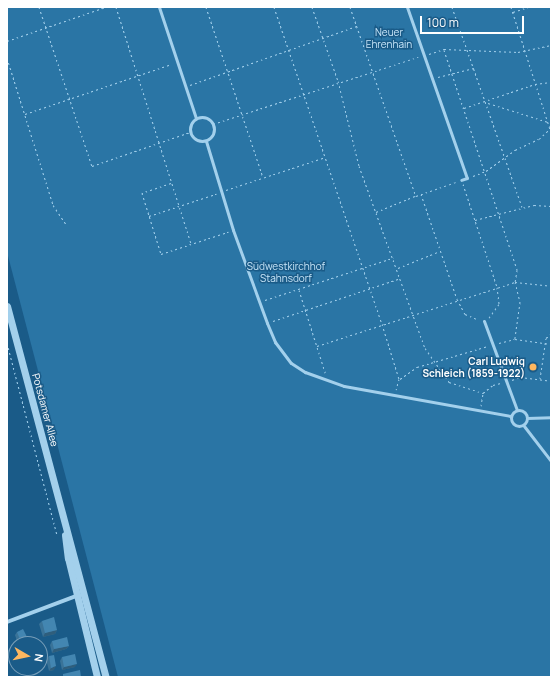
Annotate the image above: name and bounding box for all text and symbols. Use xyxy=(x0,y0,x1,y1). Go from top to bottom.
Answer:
scale bar xyxy=(422,8,526,34)
text: 100 m xyxy=(427,14,459,31)
park label: Neuer Ehrenhain xyxy=(366,26,412,50)
park label: Südwestkirchhof Stahnsdorf xyxy=(247,260,325,284)
place label: Carl Ludwig Schleich (1859-1922) xyxy=(422,355,525,378)
marker: Carl Ludwig Schleich (1859-1922) xyxy=(528,362,538,372)
street label: Potsdamer Allee xyxy=(29,372,61,448)
north arrow xyxy=(8,636,48,676)
text: N xyxy=(31,653,47,663)

